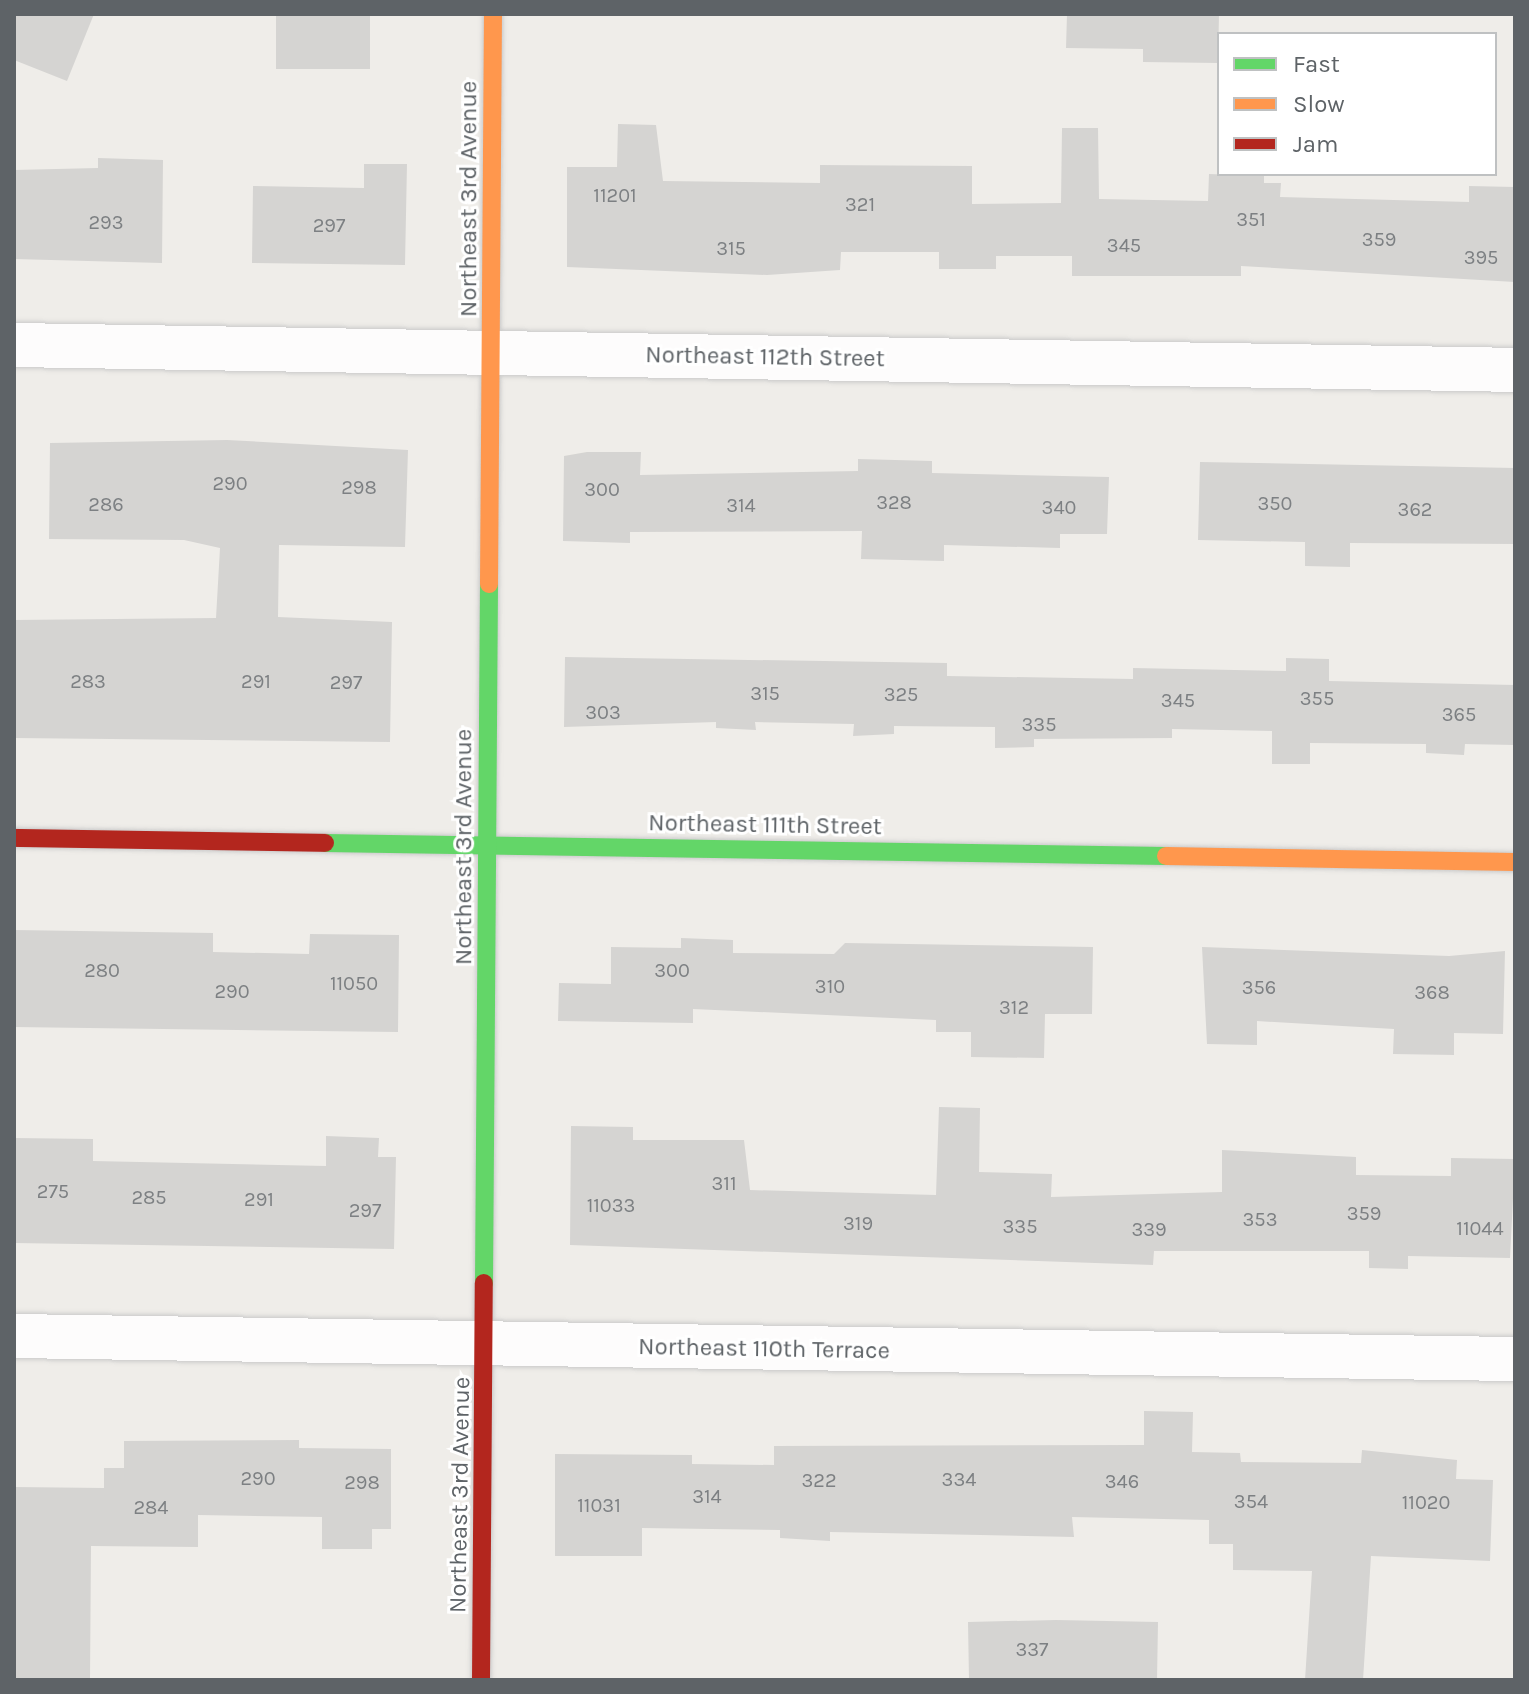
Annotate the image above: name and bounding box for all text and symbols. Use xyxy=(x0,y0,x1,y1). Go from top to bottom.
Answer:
legend xyxy=(1217,32,1497,176)
text: Fast xyxy=(1293,50,1340,78)
street label: Northeast 3rd Avenue xyxy=(455,81,483,317)
text: Slow xyxy=(1293,90,1345,118)
text: Jam xyxy=(1293,130,1338,158)
house number: 11201 xyxy=(593,183,637,207)
house number: 321 xyxy=(845,192,875,216)
house number: 351 xyxy=(1236,207,1266,231)
house number: 293 xyxy=(89,210,123,234)
house number: 297 xyxy=(313,213,345,237)
house number: 359 xyxy=(1362,227,1396,251)
house number: 345 xyxy=(1107,233,1141,257)
house number: 315 xyxy=(716,236,746,260)
house number: 395 xyxy=(1464,245,1498,269)
street label: Northeast 112th Street xyxy=(645,341,885,373)
house number: 290 xyxy=(212,471,248,495)
house number: 298 xyxy=(341,475,377,499)
house number: 300 xyxy=(584,477,620,501)
house number: 328 xyxy=(876,490,912,514)
house number: 350 xyxy=(1258,491,1292,515)
house number: 286 xyxy=(88,492,124,516)
house number: 314 xyxy=(726,493,756,517)
house number: 340 xyxy=(1042,495,1076,519)
house number: 362 xyxy=(1398,497,1432,521)
house number: 283 xyxy=(70,669,106,693)
house number: 291 xyxy=(241,669,271,693)
house number: 297 xyxy=(330,670,362,694)
house number: 315 xyxy=(750,681,780,705)
house number: 325 xyxy=(884,682,918,706)
house number: 355 xyxy=(1300,686,1334,710)
house number: 345 xyxy=(1161,688,1195,712)
house number: 303 xyxy=(585,700,621,724)
house number: 365 xyxy=(1442,702,1476,726)
house number: 335 xyxy=(1022,712,1056,736)
street label: Northeast 3rd Avenue xyxy=(450,729,478,965)
street label: Northeast 111th Street xyxy=(648,809,882,841)
house number: 280 xyxy=(84,958,120,982)
house number: 300 xyxy=(654,958,690,982)
house number: 11050 xyxy=(330,971,378,995)
house number: 310 xyxy=(815,974,845,998)
house number: 356 xyxy=(1242,975,1276,999)
house number: 290 xyxy=(214,979,250,1003)
house number: 368 xyxy=(1414,980,1450,1004)
house number: 312 xyxy=(999,995,1029,1019)
house number: 311 xyxy=(711,1171,737,1195)
house number: 275 xyxy=(37,1179,69,1203)
house number: 285 xyxy=(131,1185,167,1209)
house number: 291 xyxy=(244,1187,274,1211)
house number: 11033 xyxy=(587,1193,635,1217)
house number: 297 xyxy=(349,1198,381,1222)
house number: 359 xyxy=(1347,1201,1381,1225)
house number: 353 xyxy=(1243,1207,1277,1231)
house number: 319 xyxy=(843,1211,873,1235)
house number: 335 xyxy=(1003,1214,1037,1238)
house number: 11044 xyxy=(1456,1216,1504,1240)
house number: 339 xyxy=(1131,1217,1167,1241)
street label: Northeast 110th Terrace xyxy=(638,1332,890,1366)
street label: Northeast 3rd Avenue xyxy=(444,1377,476,1613)
house number: 290 xyxy=(240,1466,276,1490)
house number: 334 xyxy=(942,1467,976,1491)
house number: 322 xyxy=(802,1468,836,1492)
house number: 346 xyxy=(1105,1469,1139,1493)
house number: 298 xyxy=(344,1470,380,1494)
house number: 314 xyxy=(692,1484,722,1508)
house number: 354 xyxy=(1234,1489,1268,1513)
house number: 11020 xyxy=(1402,1490,1450,1514)
house number: 11031 xyxy=(577,1493,621,1517)
house number: 284 xyxy=(133,1495,169,1519)
house number: 337 xyxy=(1015,1637,1049,1661)

